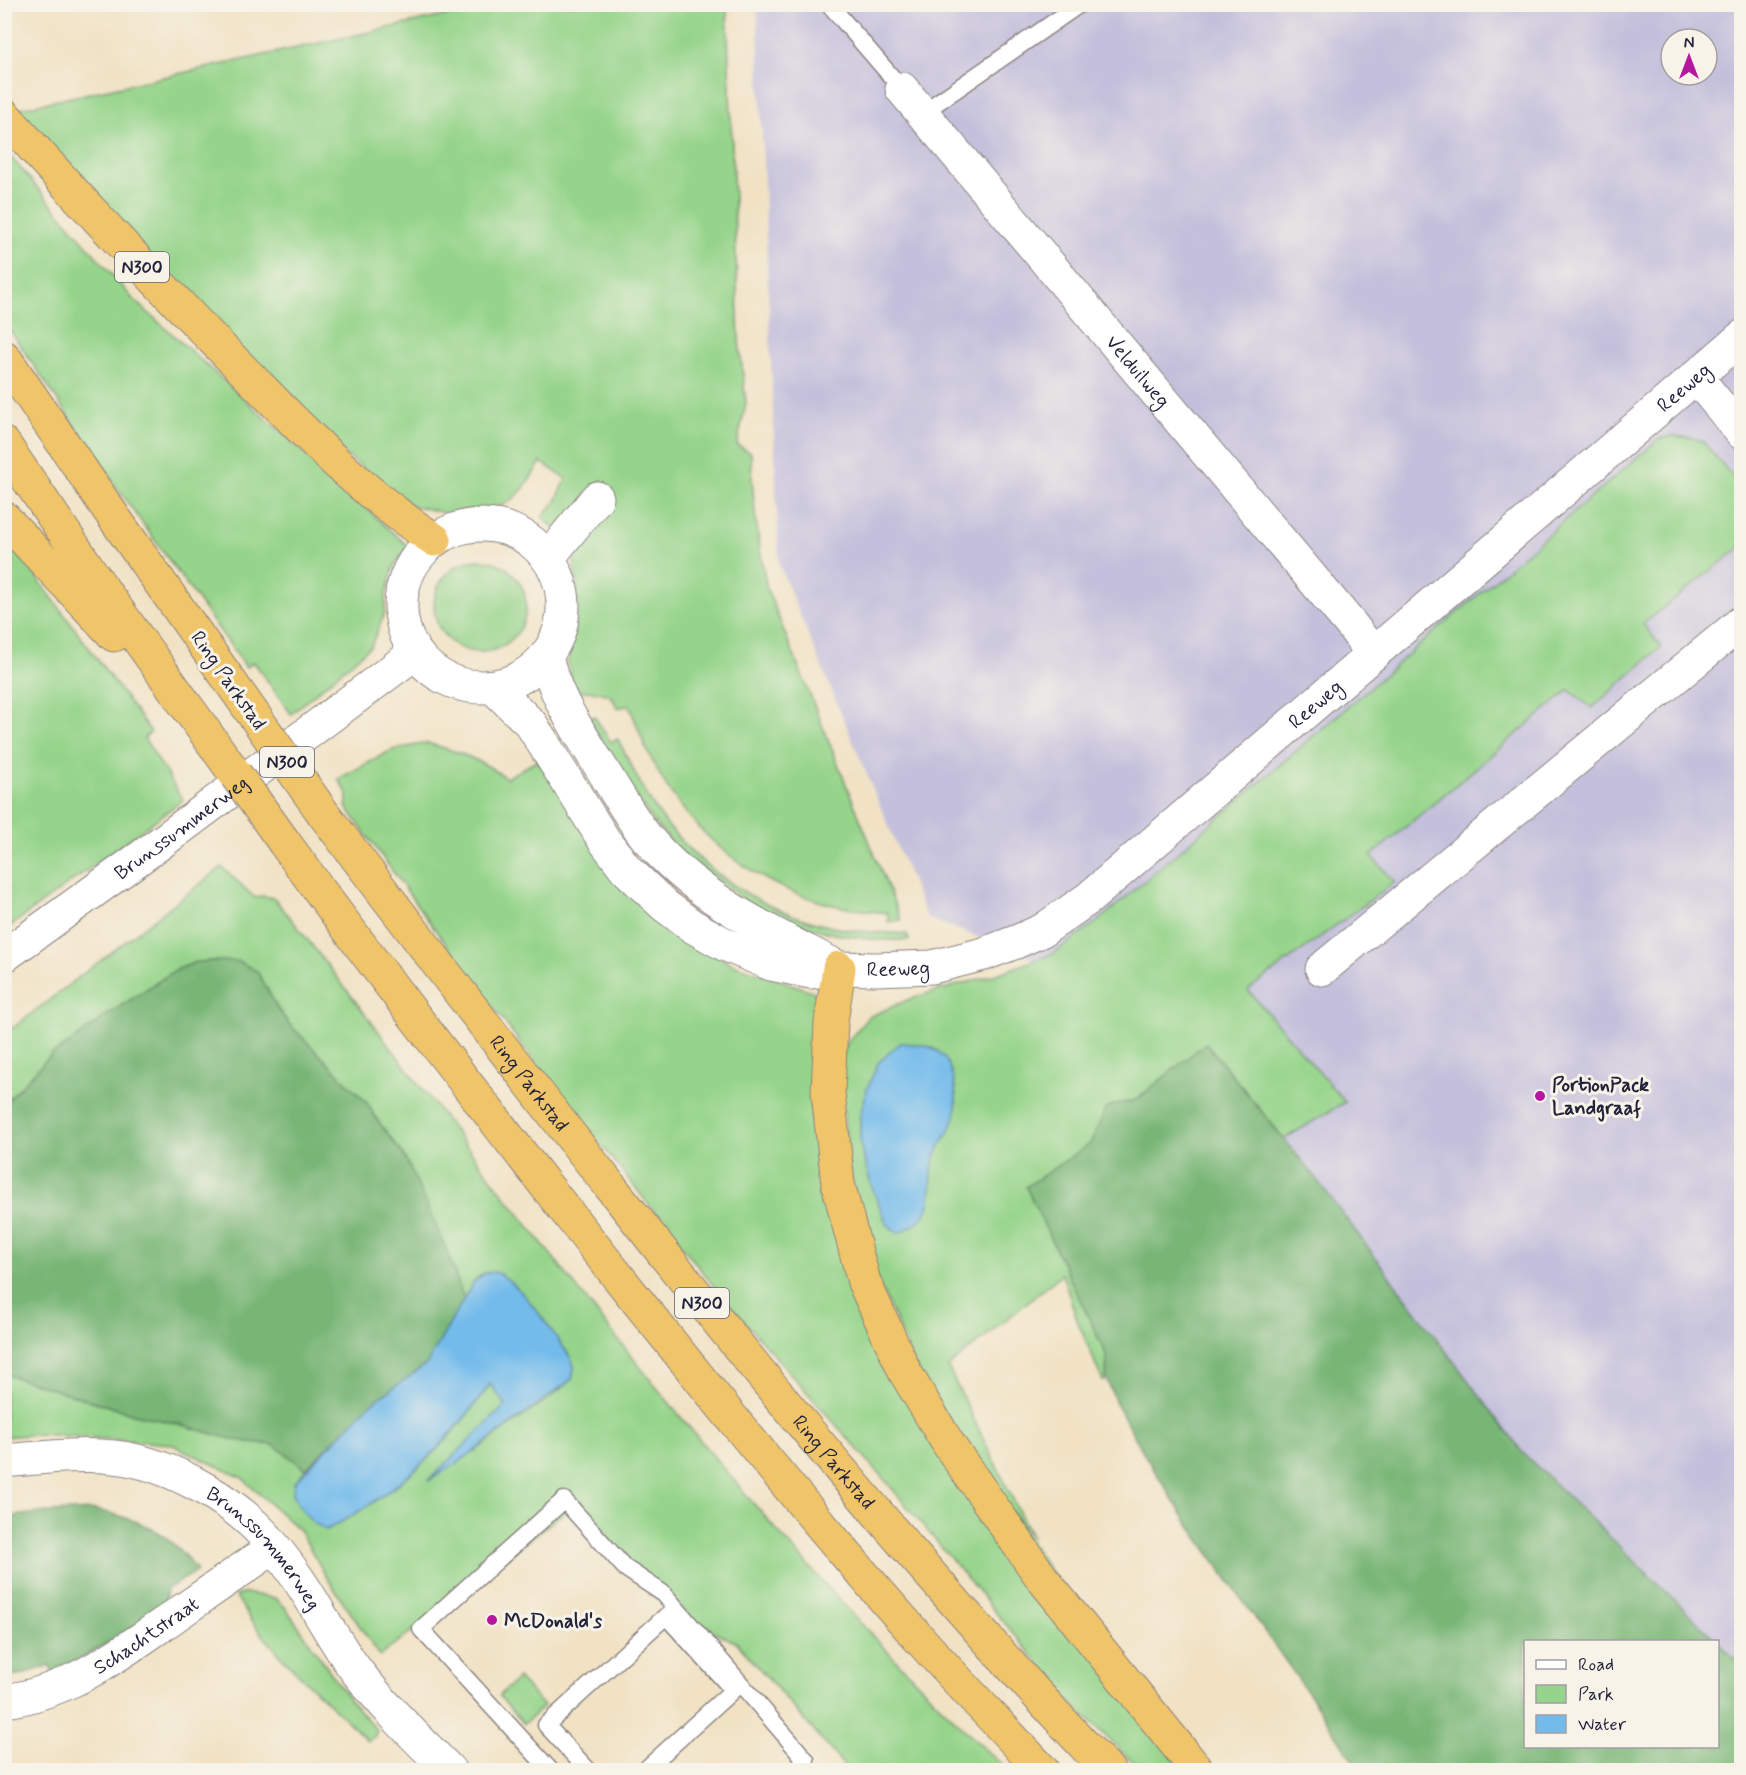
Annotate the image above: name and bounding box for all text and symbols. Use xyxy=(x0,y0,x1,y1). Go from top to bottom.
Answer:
north arrow xyxy=(1659,27,1719,87)
text: N xyxy=(1684,33,1694,54)
road number: N300 xyxy=(115,252,169,282)
street label: Velduilweg xyxy=(1099,330,1176,415)
street label: Reeweg xyxy=(1652,357,1718,419)
street label: Ring Parkstad xyxy=(183,626,272,736)
street label: Reeweg xyxy=(1283,674,1349,736)
road number: N300 xyxy=(260,747,314,777)
street label: Brunssummerweg xyxy=(109,770,255,887)
street label: Reeweg xyxy=(866,955,930,984)
street label: Ring Parkstad xyxy=(482,1030,574,1138)
place label: PortionPack Landgraaf xyxy=(1552,1072,1649,1122)
marker: PortionPack Landgraaf xyxy=(1533,1089,1547,1103)
road number: N300 xyxy=(675,1288,729,1318)
street label: Ring Parkstad xyxy=(785,1410,880,1516)
street label: Brunssummerweg xyxy=(201,1481,327,1616)
street label: Schachtstraat xyxy=(89,1591,205,1682)
place label: McDonald's xyxy=(504,1608,602,1635)
marker: McDonald's xyxy=(485,1613,499,1627)
legend xyxy=(1524,1640,1719,1748)
text: Road xyxy=(1578,1653,1614,1677)
text: Park xyxy=(1578,1683,1614,1707)
text: Water xyxy=(1578,1713,1627,1737)

